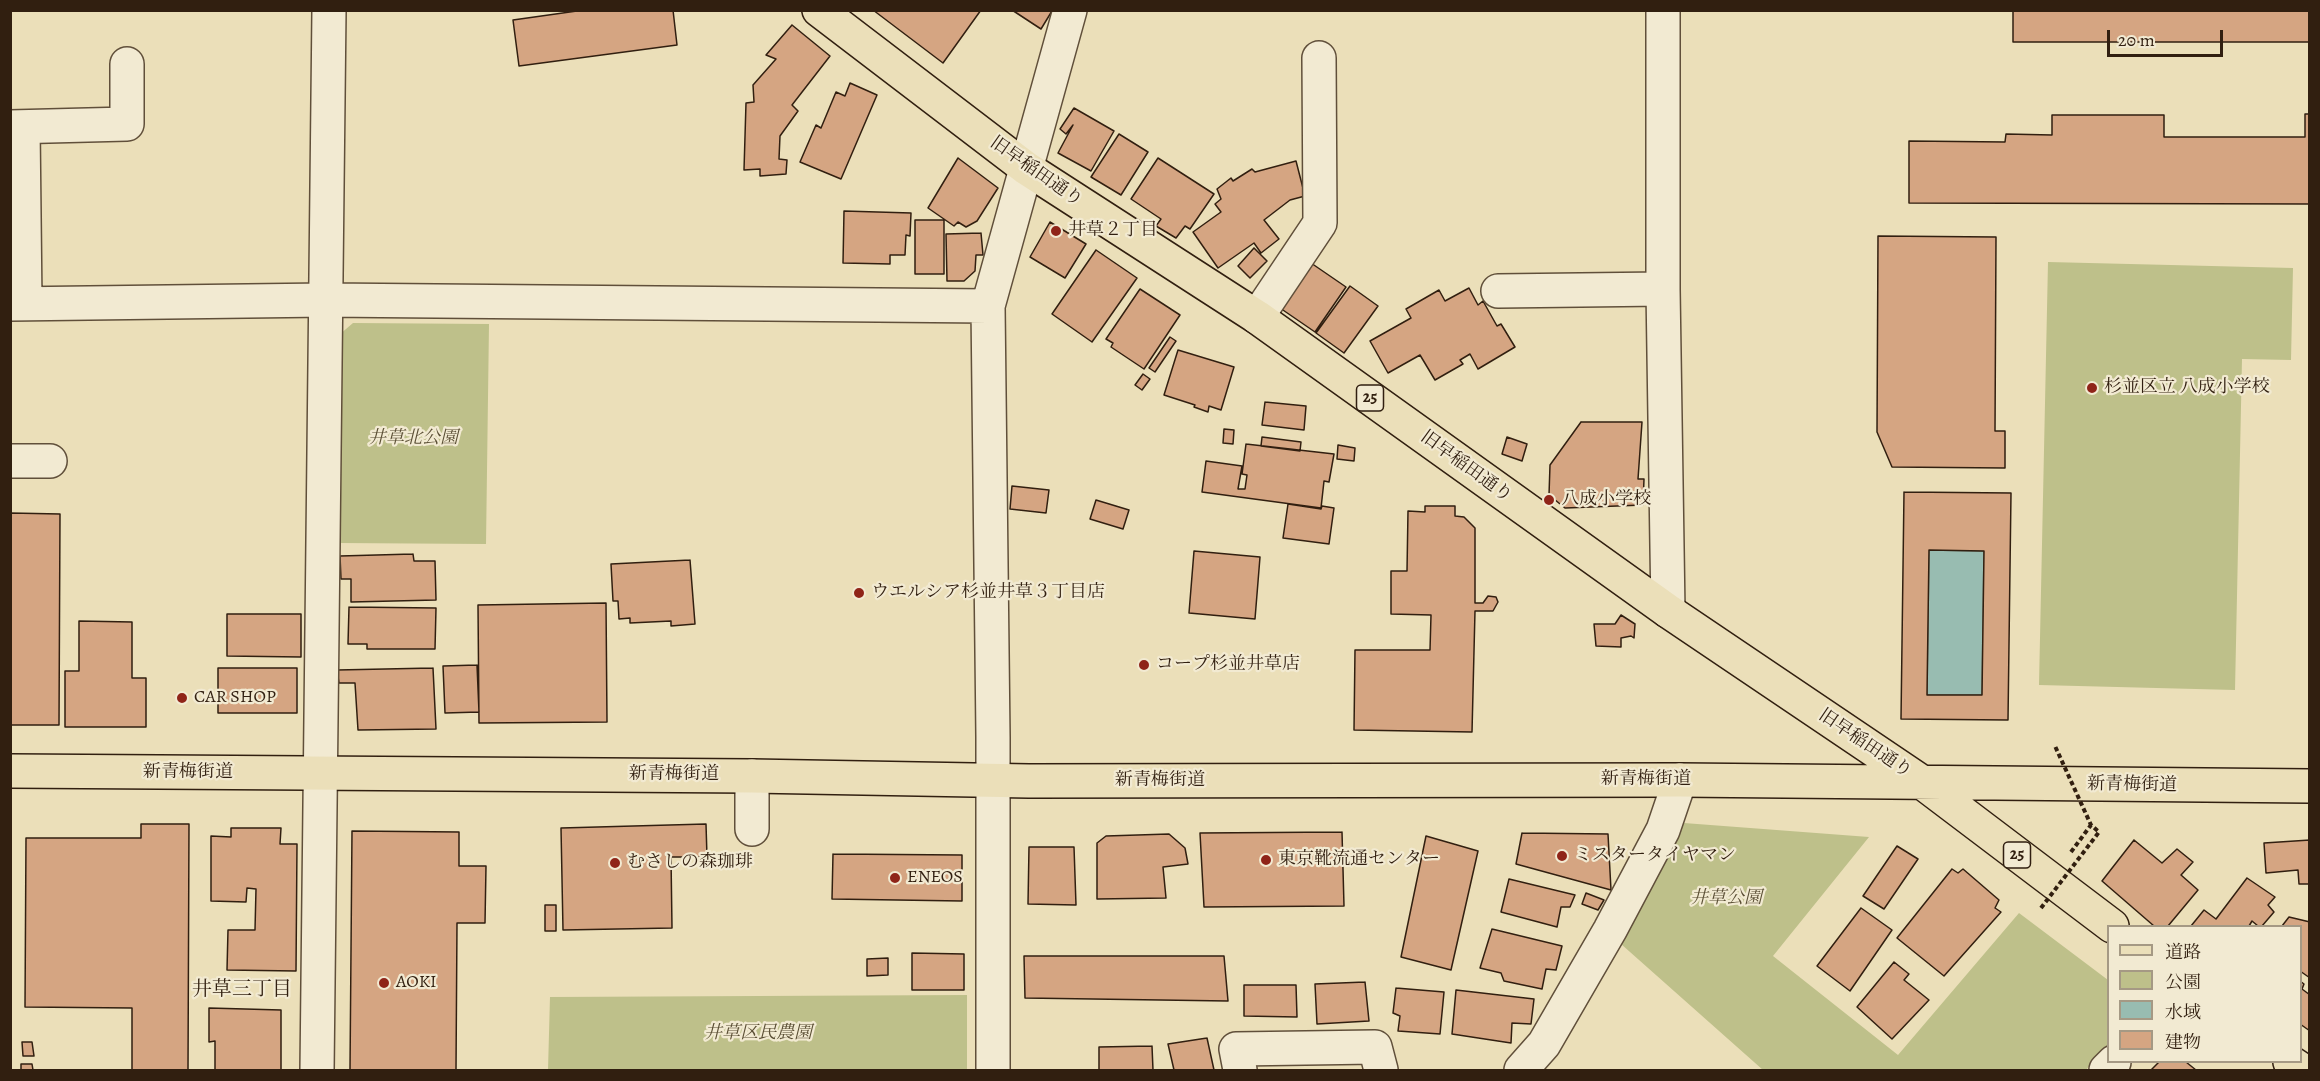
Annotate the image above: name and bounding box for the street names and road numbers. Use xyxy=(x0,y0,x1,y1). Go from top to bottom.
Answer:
street label: 旧早稲田通り xyxy=(986,132,1086,212)
road number: 25 xyxy=(1356,385,1384,411)
street label: 旧早稲田通り xyxy=(1416,427,1516,507)
street label: 旧早稲田通り xyxy=(1814,705,1916,783)
street label: 新青梅街道 xyxy=(143,762,233,784)
street label: 新青梅街道 xyxy=(629,764,719,786)
street label: 新青梅街道 xyxy=(1601,769,1691,791)
street label: 新青梅街道 xyxy=(1115,770,1205,792)
street label: 新青梅街道 xyxy=(2087,773,2177,797)
road number: 25 xyxy=(2004,842,2030,868)

